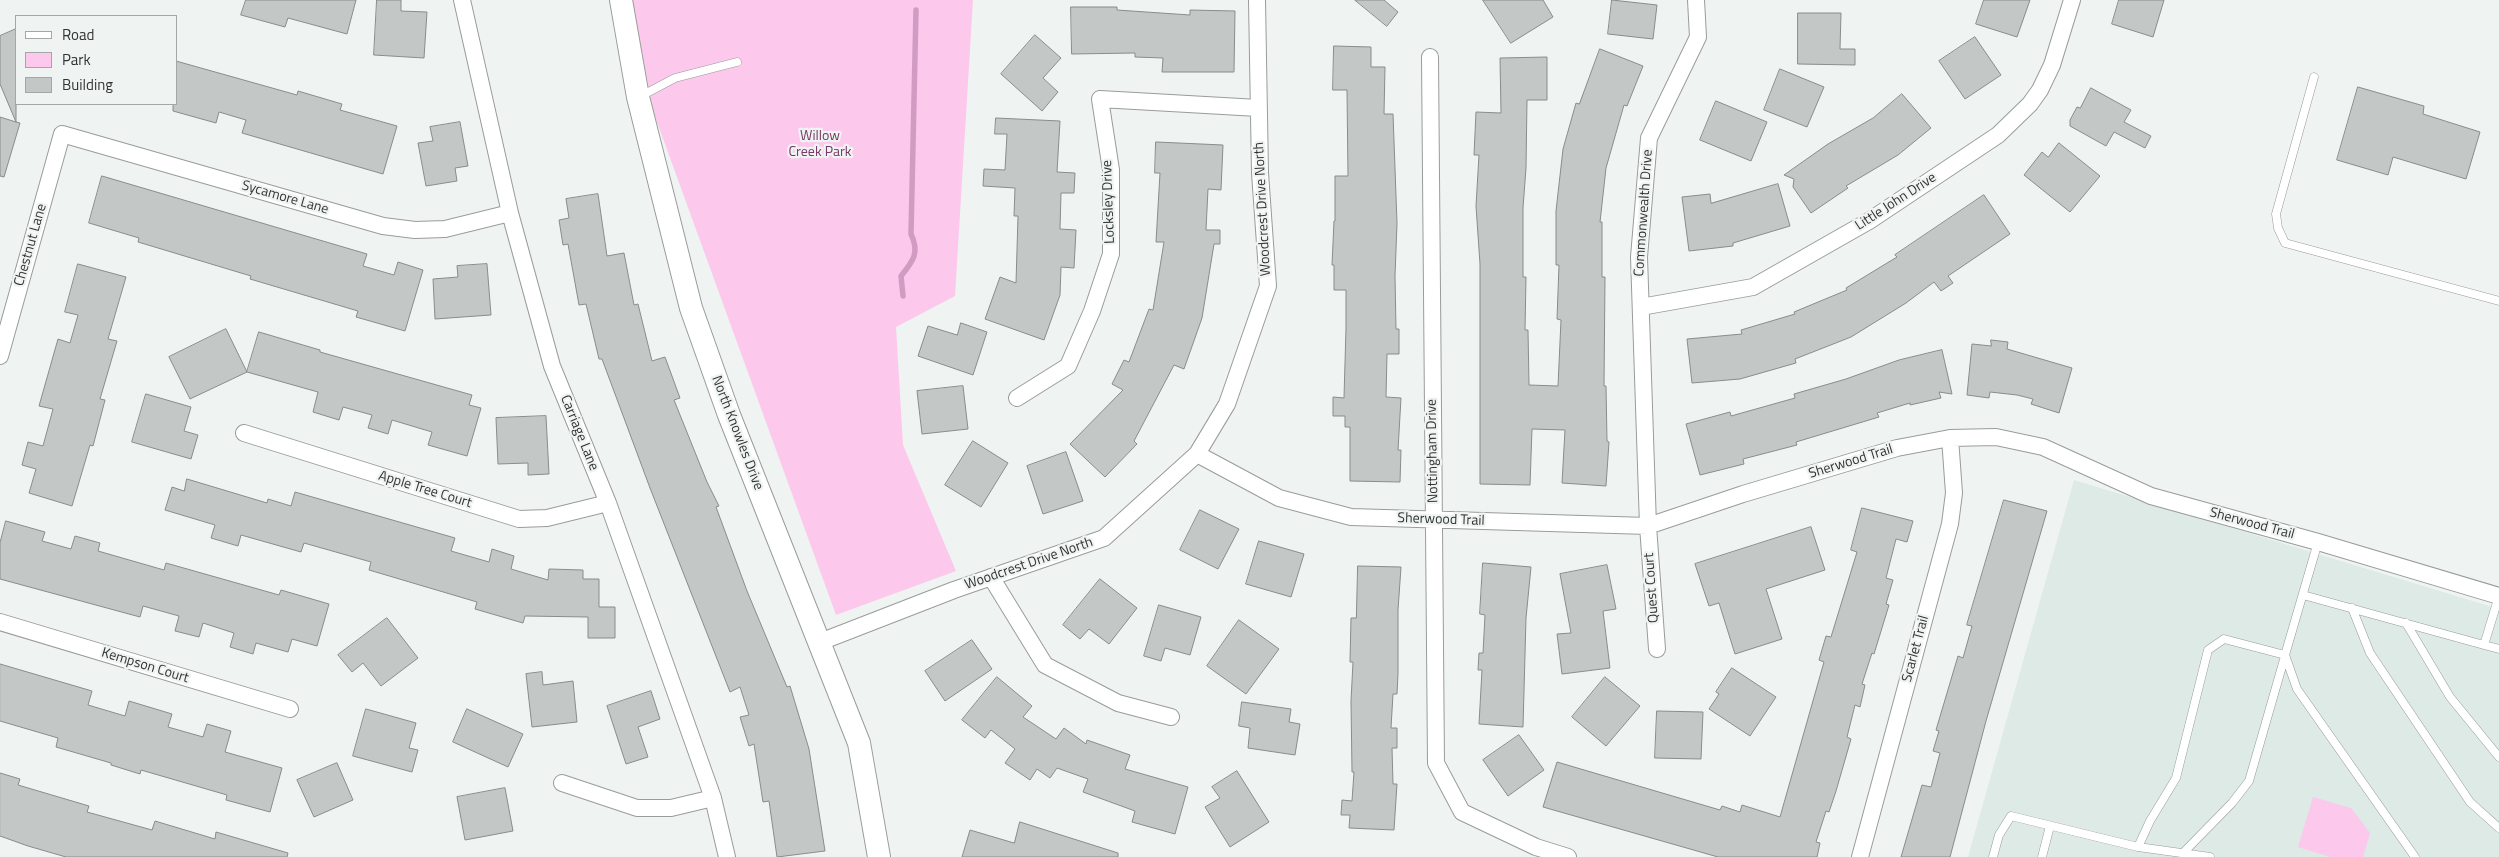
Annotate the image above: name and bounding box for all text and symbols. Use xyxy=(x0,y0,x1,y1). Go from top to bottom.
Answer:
legend xyxy=(15,15,178,105)
text: Road xyxy=(62,23,94,46)
text: Park xyxy=(62,48,91,71)
text: Building xyxy=(62,73,113,96)
park label: Willow Creek Park xyxy=(789,129,851,162)
street label: Woodcrest Drive North xyxy=(1251,141,1275,277)
street label: Commonwealth Drive xyxy=(1631,149,1657,277)
street label: Locksley Drive xyxy=(1099,160,1119,244)
street label: Little John Drive xyxy=(1852,170,1940,234)
street label: Sycamore Lane xyxy=(240,178,330,218)
street label: Chestnut Lane xyxy=(11,202,51,288)
street label: North Knowles Drive xyxy=(707,373,767,493)
street label: Carriage Lane xyxy=(556,393,602,473)
street label: Nottingham Drive xyxy=(1424,399,1442,503)
street label: Sherwood Trail xyxy=(1807,441,1895,483)
street label: Apple Tree Court xyxy=(376,468,474,512)
street label: Sherwood Trail xyxy=(2208,505,2296,543)
street label: Sherwood Trail xyxy=(1397,510,1485,530)
street label: Woodcrest Drive North xyxy=(963,534,1095,594)
street label: Quest Court xyxy=(1641,552,1663,624)
street label: Scarlet Trail xyxy=(1899,614,1933,684)
street label: Kempson Court xyxy=(99,645,191,687)

